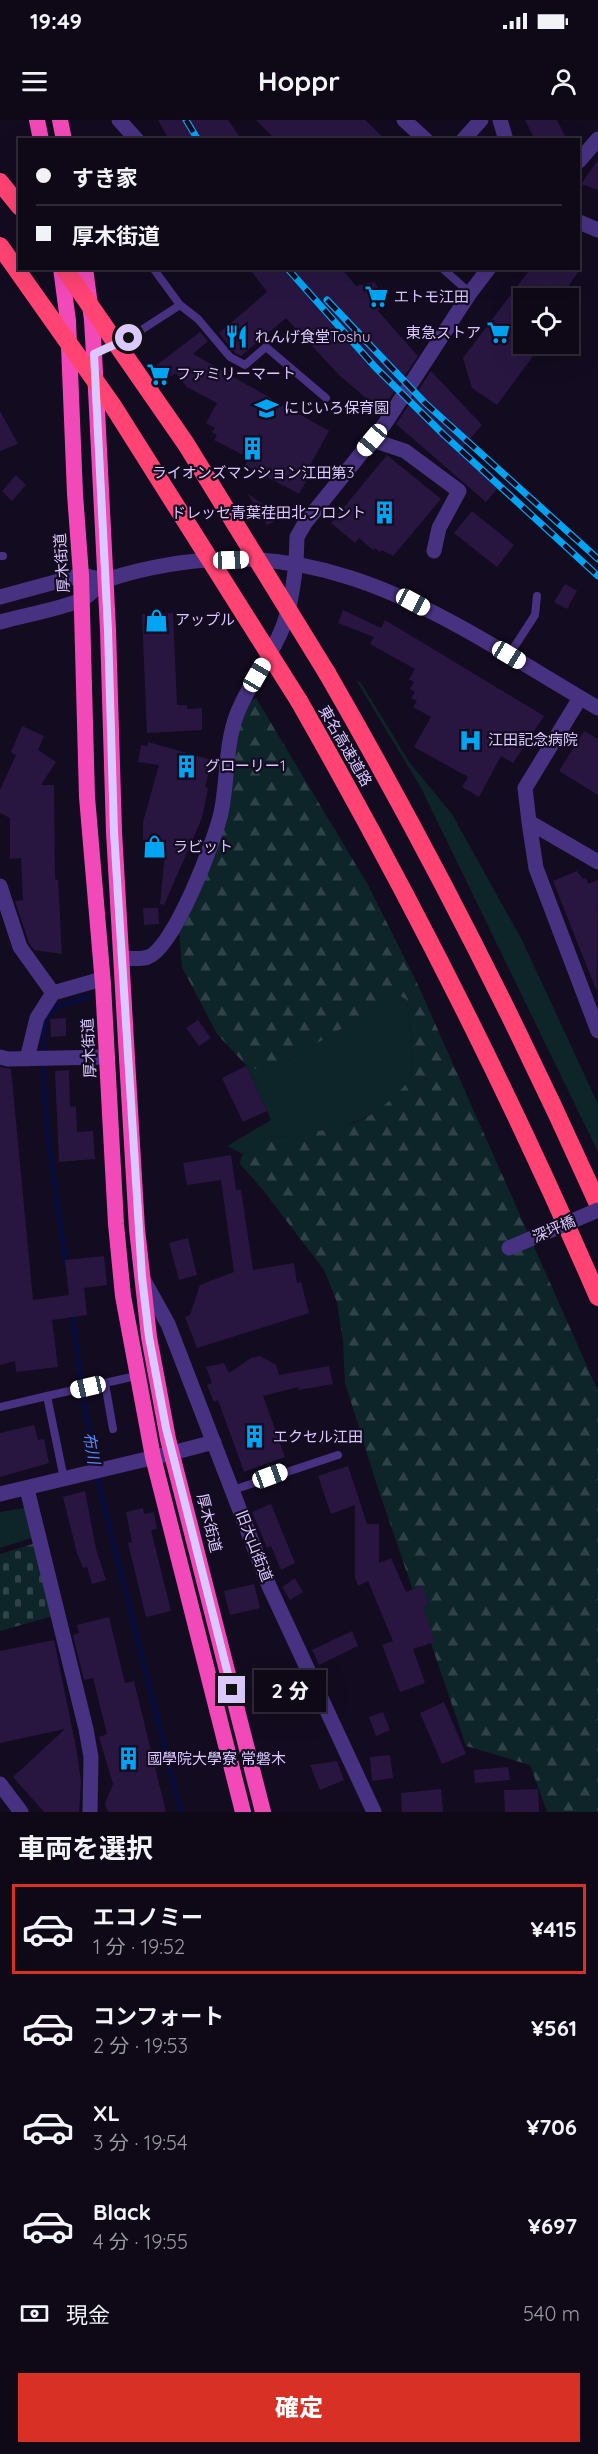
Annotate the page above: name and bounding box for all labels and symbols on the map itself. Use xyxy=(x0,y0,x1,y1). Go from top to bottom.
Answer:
supermarket icon: エトモ江田 xyxy=(363,284,389,310)
place label: エトモ江田 xyxy=(394,287,469,306)
supermarket icon: 東急ストア xyxy=(486,320,512,346)
place label: 東急ストア xyxy=(406,323,481,342)
route start xyxy=(115,324,142,351)
restaurant icon: れんげ食堂Toshu xyxy=(224,324,250,350)
place label: れんげ食堂Toshu xyxy=(255,327,370,346)
supermarket icon: ファミリーマート xyxy=(145,361,171,387)
place label: ファミリーマート xyxy=(176,364,296,383)
school or university icon: にじいろ保育園 xyxy=(253,395,279,421)
place label: にじいろ保育園 xyxy=(284,398,389,417)
car xyxy=(354,420,390,460)
building icon: ライオンズマンション江田第3 xyxy=(240,436,266,462)
place label: ライオンズマンション江田第3 xyxy=(152,463,354,482)
building icon: ドレッセ青葉荏田北フロント xyxy=(371,500,397,526)
place label: ドレッセ青葉荏田北フロント xyxy=(171,503,366,522)
street label: 厚木街道 xyxy=(50,532,73,594)
car xyxy=(213,550,249,570)
car xyxy=(393,586,433,618)
shop icon: アップル xyxy=(144,607,170,633)
place label: アップル xyxy=(175,610,235,629)
car xyxy=(489,638,529,672)
car xyxy=(240,655,274,695)
street label: 東名高速道路 xyxy=(315,702,376,789)
hospital icon: 江田記念病院 xyxy=(457,727,483,753)
place label: 江田記念病院 xyxy=(488,730,578,749)
building icon: グローリー1 xyxy=(174,753,200,779)
place label: グローリー1 xyxy=(205,756,286,775)
shop icon: ラビット xyxy=(142,834,168,860)
place label: ラビット xyxy=(173,837,233,856)
street label: 厚木街道 xyxy=(77,1018,100,1078)
street label: 深坪橋 xyxy=(529,1211,578,1246)
car xyxy=(68,1374,108,1400)
building icon: エクセル江田 xyxy=(242,1424,268,1450)
place label: エクセル江田 xyxy=(273,1427,363,1446)
water label: 布川 xyxy=(79,1430,105,1467)
car xyxy=(250,1461,290,1491)
street label: 厚木街道 xyxy=(193,1491,226,1554)
street label: 旧大山街道 xyxy=(232,1507,277,1584)
callout: 2 分 xyxy=(253,1669,325,1711)
route end xyxy=(218,1676,245,1703)
building icon: 國學院大學寮 常磐木 xyxy=(116,1746,142,1772)
place label: 國學院大學寮 常磐木 xyxy=(147,1749,286,1768)

